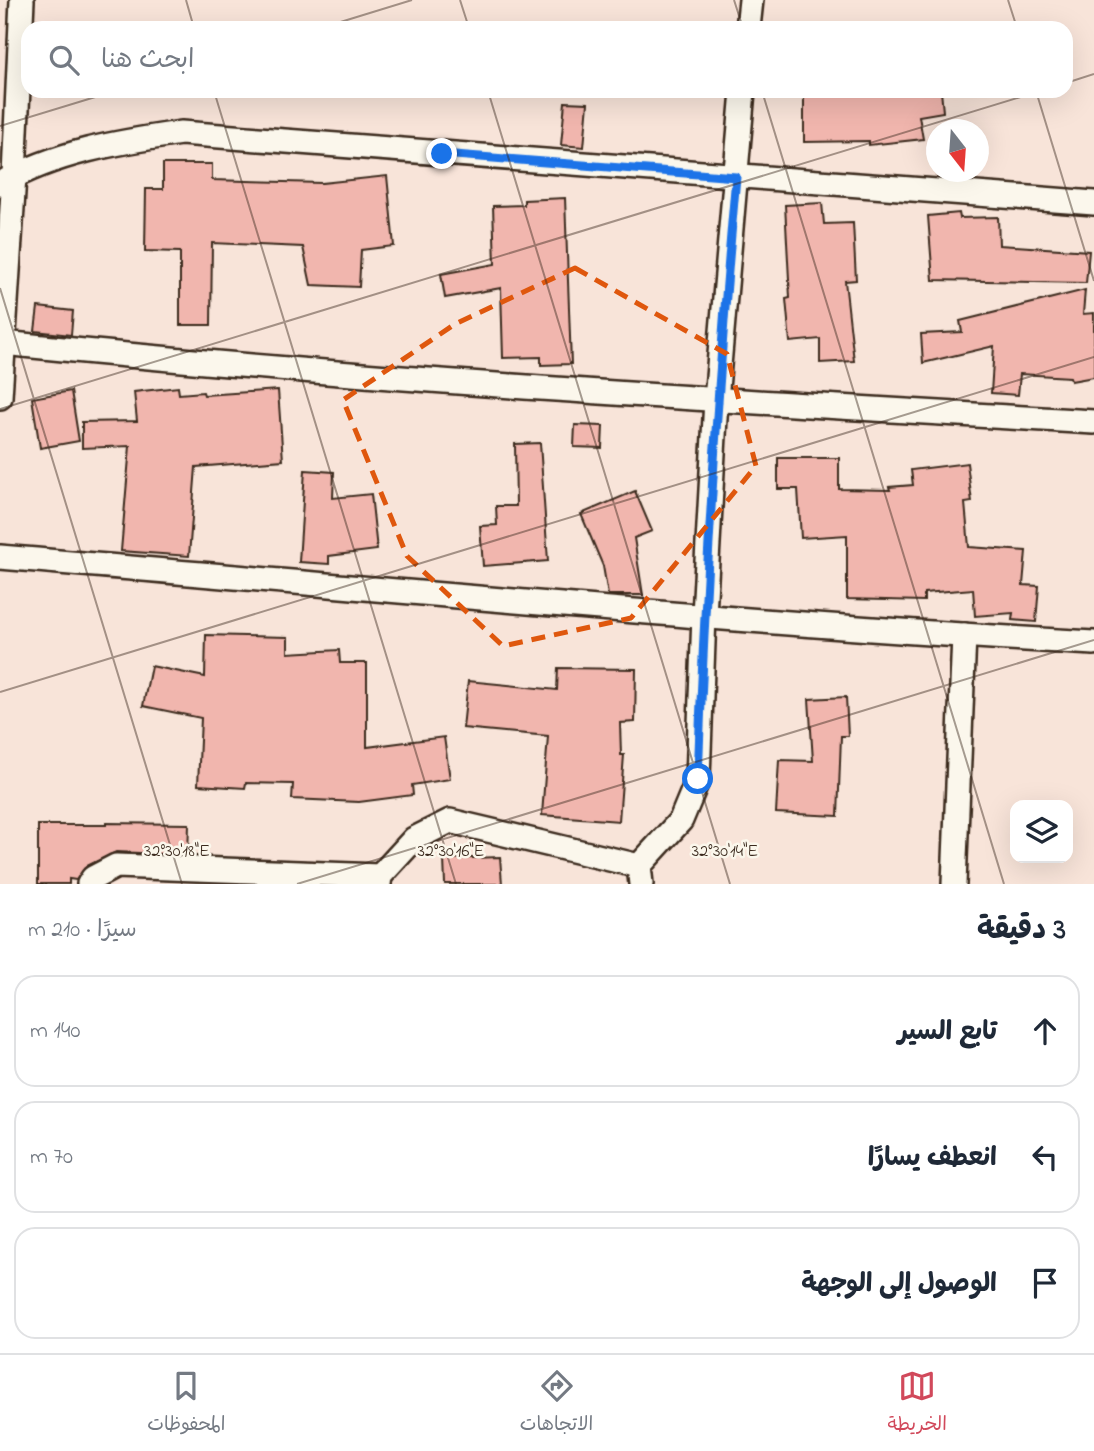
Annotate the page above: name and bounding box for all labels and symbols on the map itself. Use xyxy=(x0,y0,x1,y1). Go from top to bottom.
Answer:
north arrow xyxy=(926,119,989,182)
route end xyxy=(426,138,457,169)
route start xyxy=(682,763,713,794)
text: 32°30'18"E xyxy=(144,839,210,865)
text: 32°30'16"E xyxy=(417,839,485,865)
text: 32°30'14"E xyxy=(692,839,758,865)

